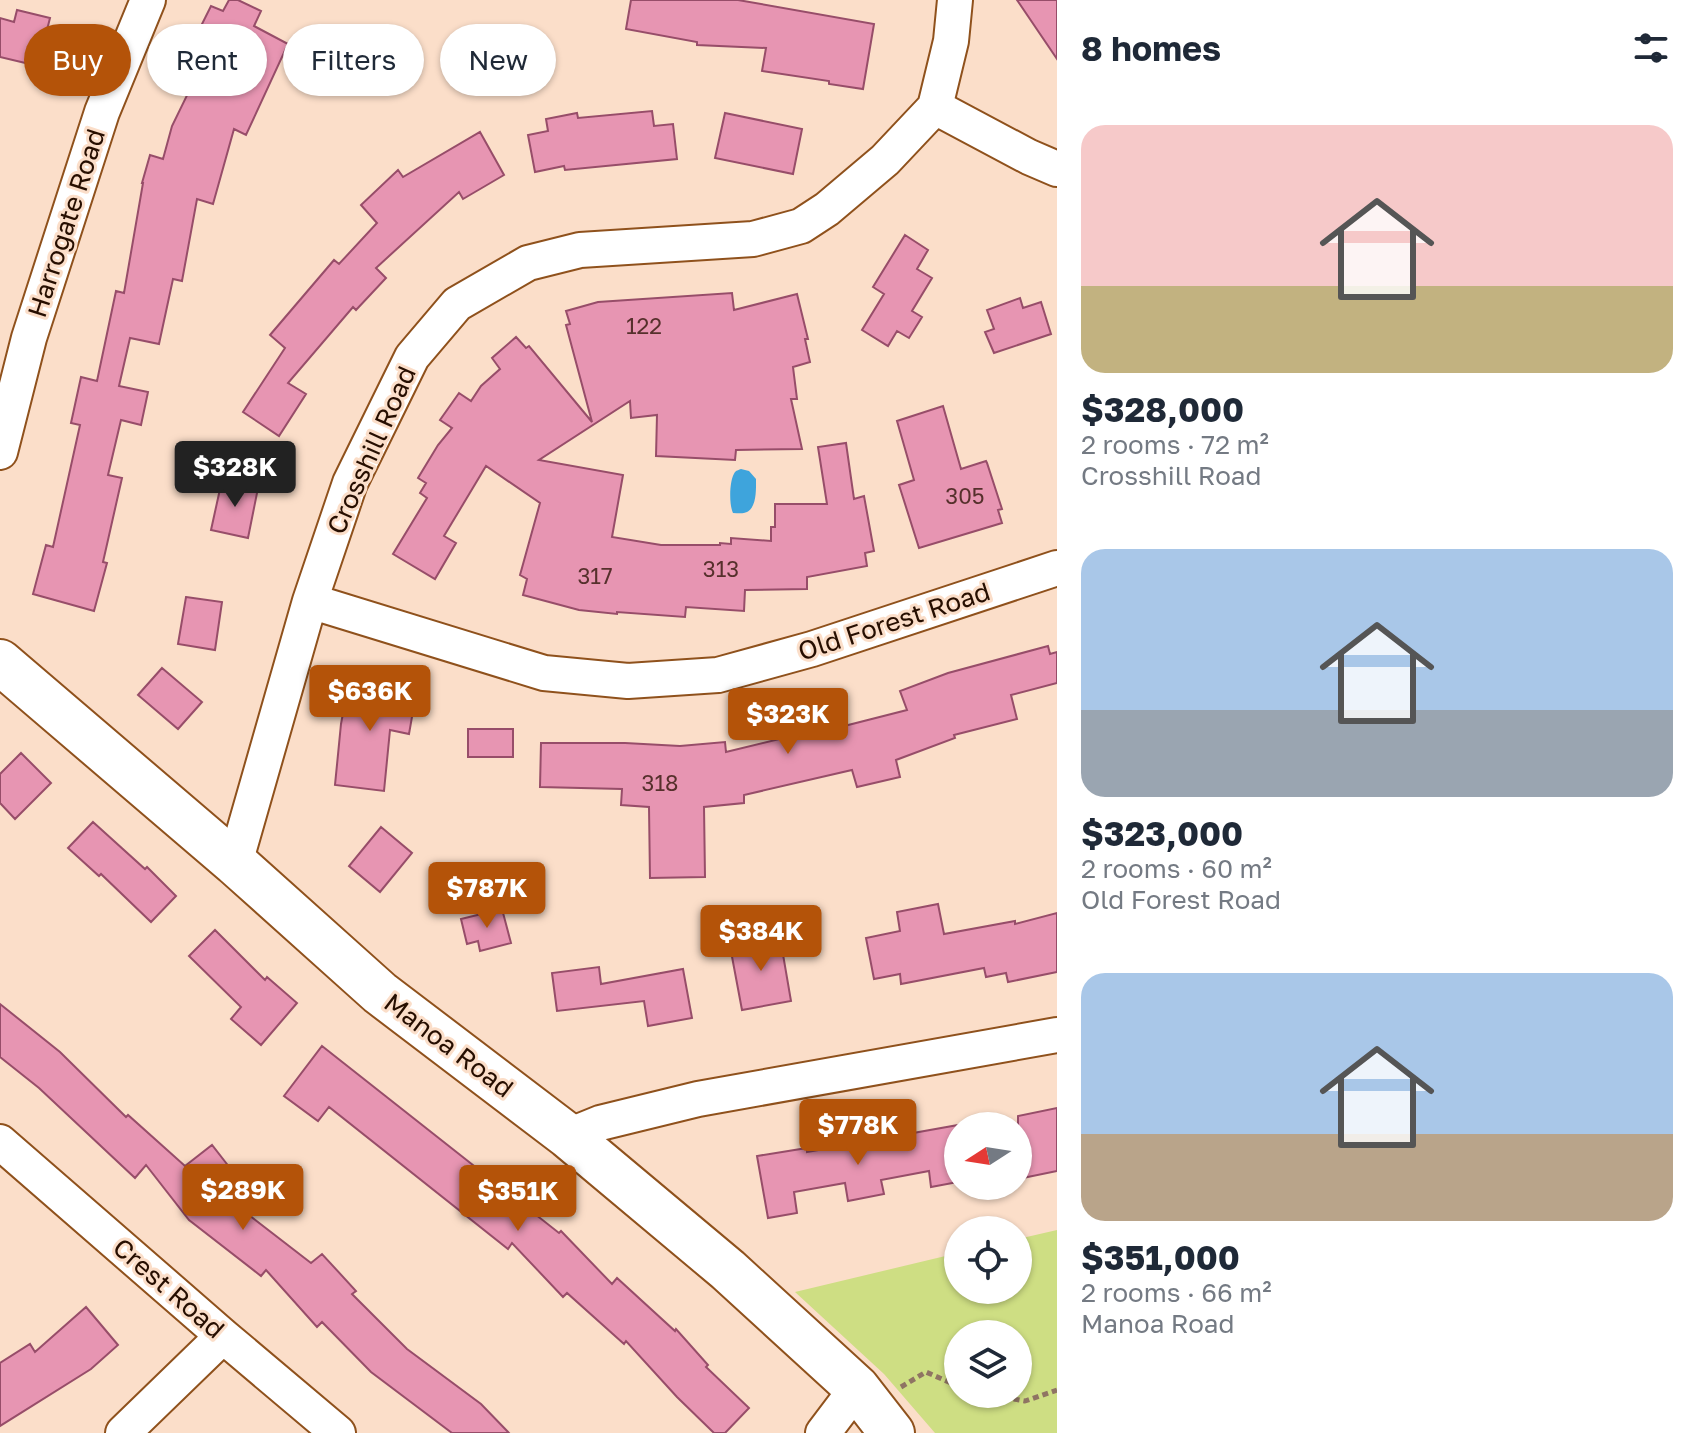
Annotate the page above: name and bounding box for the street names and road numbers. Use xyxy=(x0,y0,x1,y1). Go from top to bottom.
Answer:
street label: Harrogate Road xyxy=(21,125,111,321)
street label: Crosshill Road xyxy=(320,361,422,539)
street label: Old Forest Road xyxy=(794,575,994,667)
street label: Manoa Road xyxy=(378,986,520,1104)
street label: Crest Road xyxy=(107,1231,231,1345)

